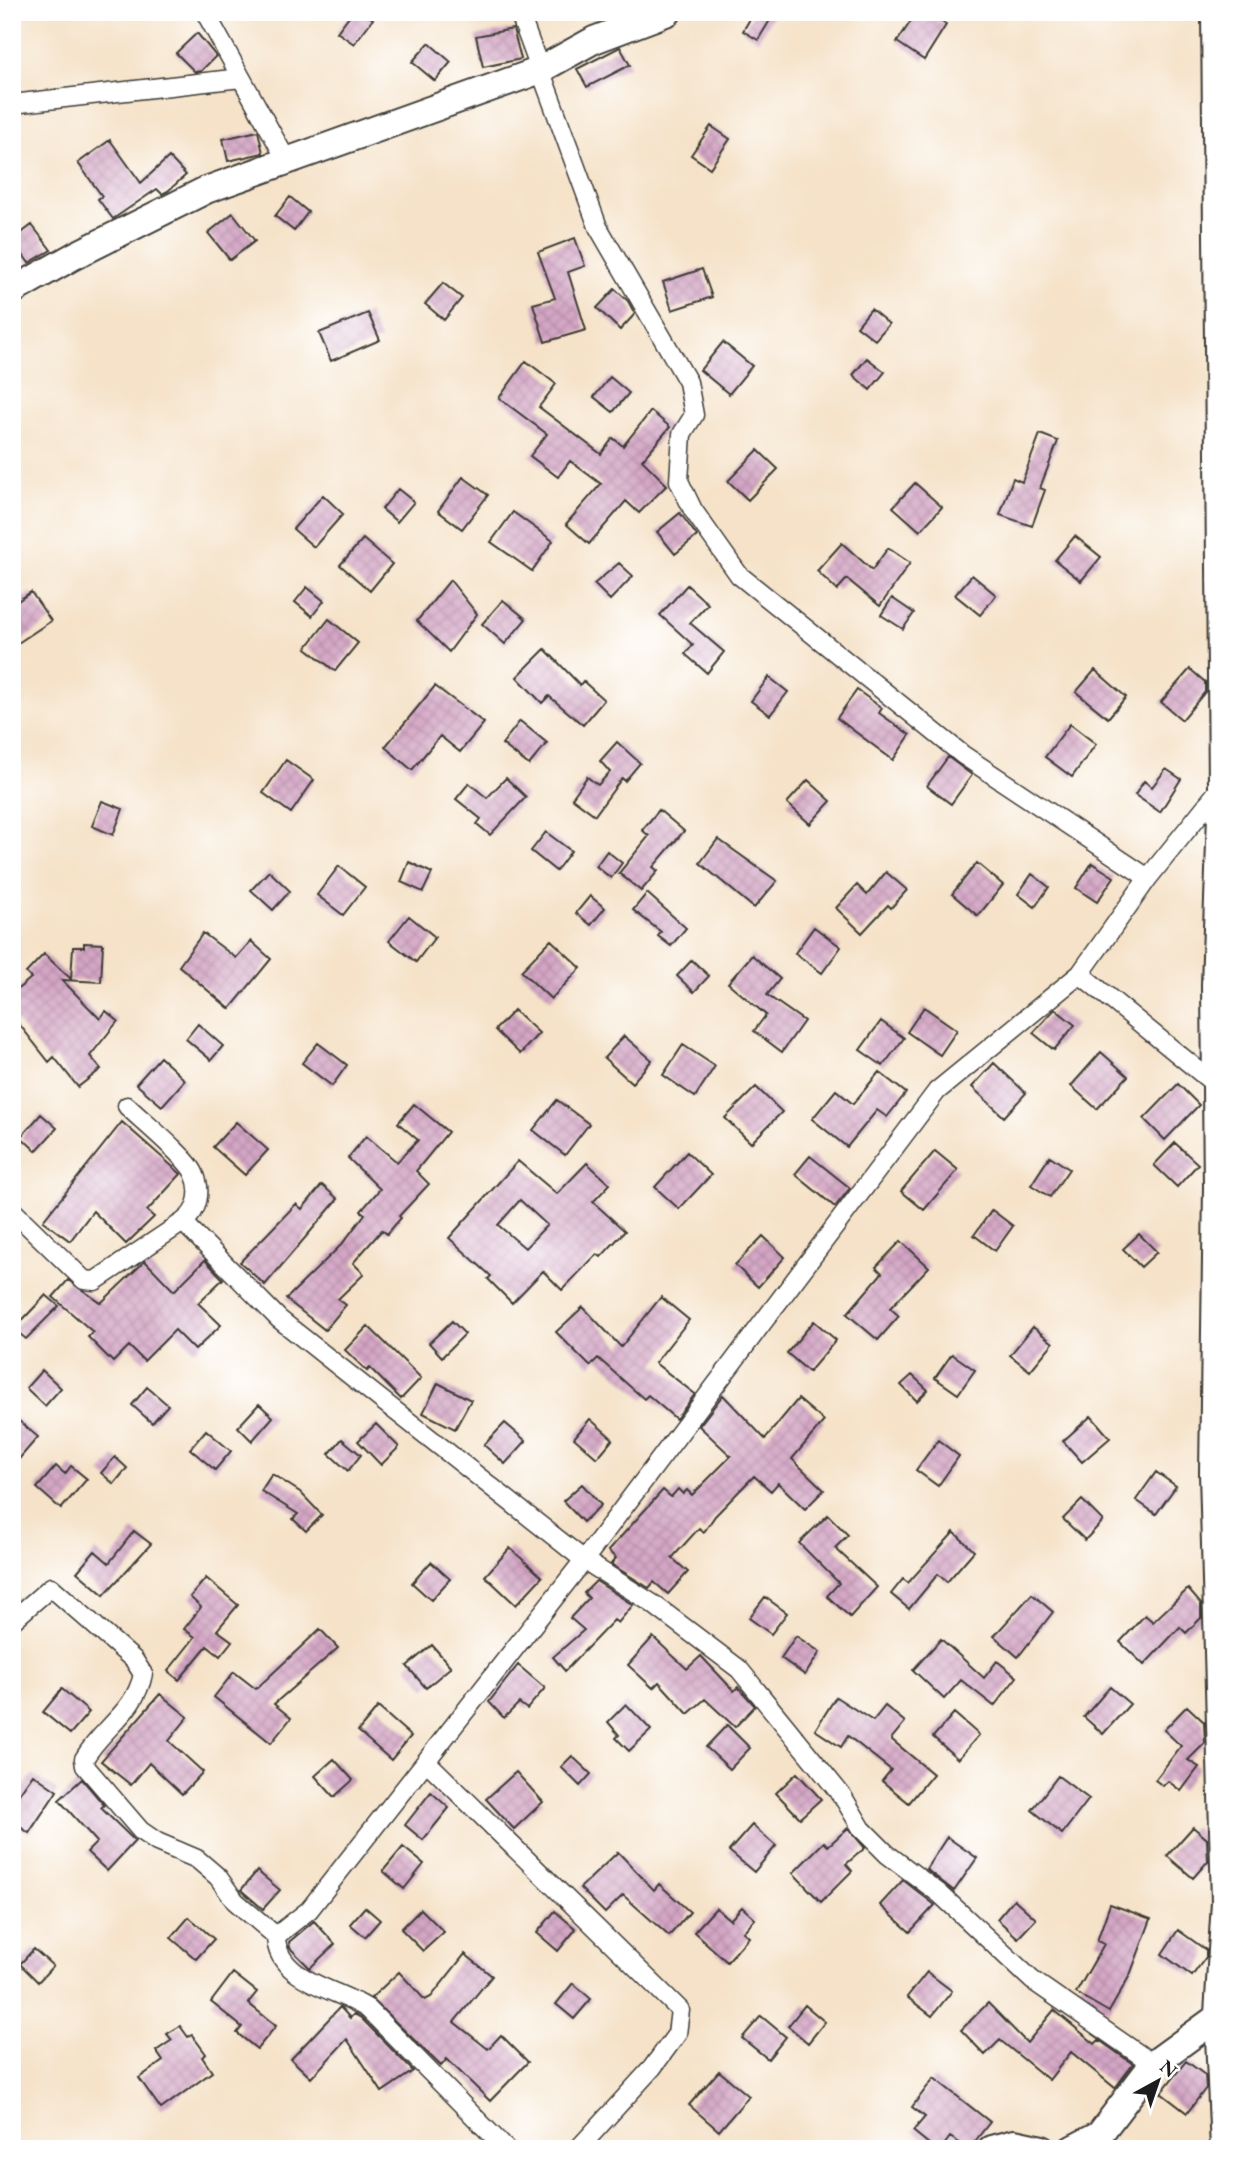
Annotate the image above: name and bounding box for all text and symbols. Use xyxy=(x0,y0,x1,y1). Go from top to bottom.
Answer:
north arrow xyxy=(1122,2046,1192,2116)
text: N xyxy=(1155,2054,1183,2083)

